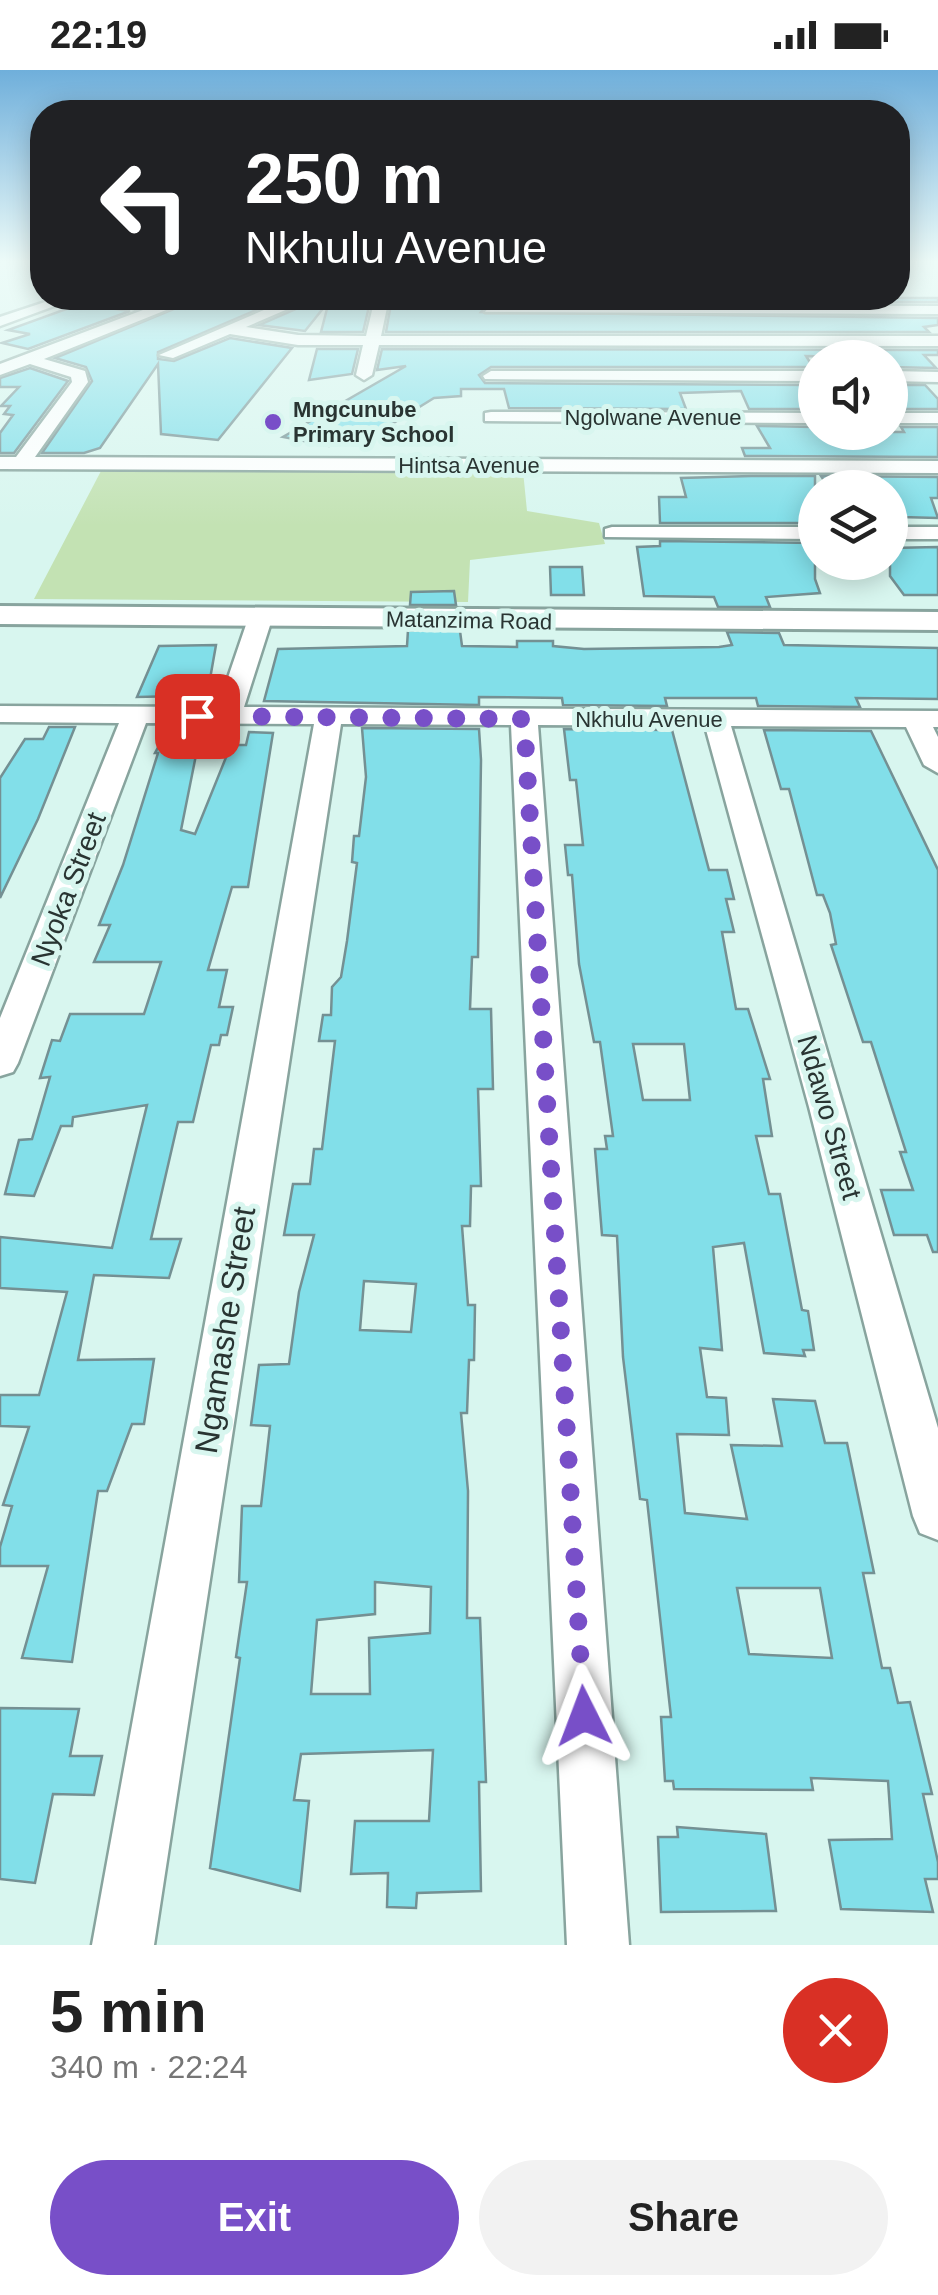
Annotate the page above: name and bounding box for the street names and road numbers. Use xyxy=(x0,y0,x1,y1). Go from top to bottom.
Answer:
street label: Ngolwane Avenue xyxy=(565,405,741,430)
street label: Hintsa Avenue xyxy=(398,453,540,478)
street label: Matanzima Road xyxy=(386,607,552,634)
street label: Nkhulu Avenue xyxy=(575,707,723,732)
street label: Nyoka Street xyxy=(25,808,112,970)
street label: Ndawo Street xyxy=(791,1031,868,1203)
street label: Ngamashe Street xyxy=(188,1204,262,1456)

